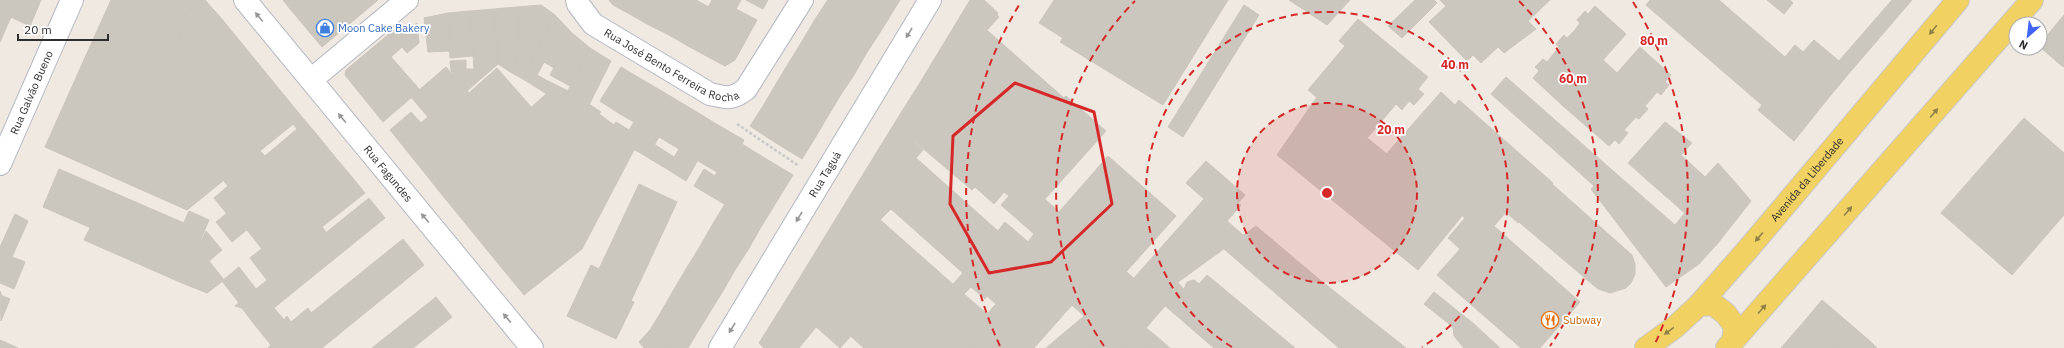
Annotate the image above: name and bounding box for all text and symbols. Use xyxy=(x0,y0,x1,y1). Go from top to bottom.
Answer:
one-way arrow xyxy=(254,12,263,23)
scale bar xyxy=(18,16,108,42)
north arrow xyxy=(2008,16,2048,56)
shop icon: Moon Cake Bakery xyxy=(315,18,335,38)
place label: Moon Cake Bakery xyxy=(338,21,430,35)
text: 20 m xyxy=(24,22,52,37)
street label: Rua José Bento Ferreira Rocha xyxy=(601,25,741,104)
one-way arrow xyxy=(1928,25,1937,36)
one-way arrow xyxy=(906,27,913,39)
text: 80 m xyxy=(1640,33,1668,48)
text: N xyxy=(2016,37,2030,53)
street label: Rua Galvão Bueno xyxy=(7,49,56,137)
text: 40 m xyxy=(1441,57,1469,72)
text: 60 m xyxy=(1559,71,1587,86)
one-way arrow xyxy=(1929,108,1938,118)
one-way arrow xyxy=(337,112,346,123)
text: 20 m xyxy=(1377,122,1405,137)
street label: Avenida da Liberdade xyxy=(1767,134,1847,224)
street label: Rua Fagundes xyxy=(361,142,416,205)
street label: Rua Taguá xyxy=(806,149,844,200)
centre of rings xyxy=(1320,186,1334,200)
one-way arrow xyxy=(1843,206,1853,216)
one-way arrow xyxy=(795,211,802,223)
one-way arrow xyxy=(420,212,429,223)
one-way arrow xyxy=(1755,231,1764,242)
one-way arrow xyxy=(1758,304,1767,314)
restaurant icon: Subway xyxy=(1540,310,1560,330)
one-way arrow xyxy=(503,313,512,323)
place label: Subway xyxy=(1563,313,1602,327)
one-way arrow xyxy=(728,322,735,334)
one-way arrow xyxy=(1664,327,1675,335)

